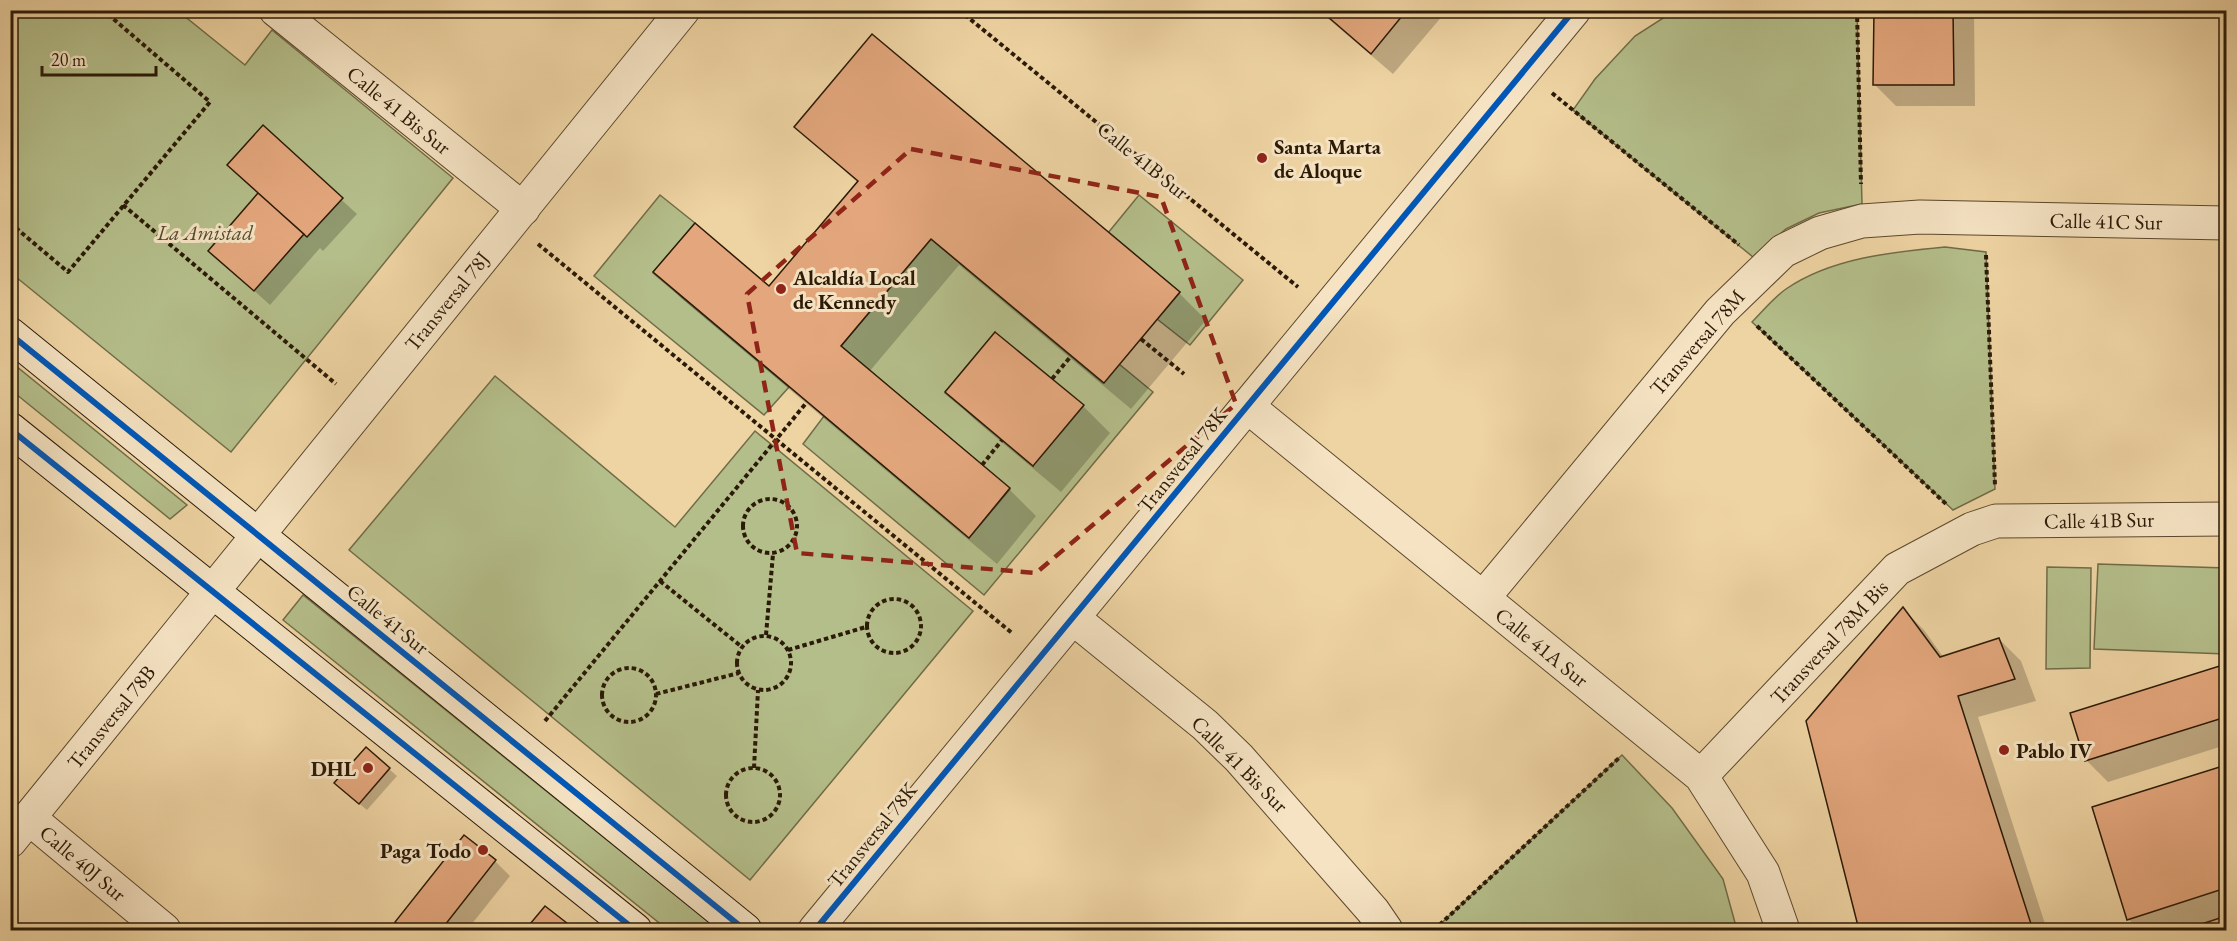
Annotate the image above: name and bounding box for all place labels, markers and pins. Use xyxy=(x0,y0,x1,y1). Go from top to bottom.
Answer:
place label: Santa Marta de Aloque xyxy=(1274,133,1382,184)
marker: Santa Marta de Aloque xyxy=(1255,151,1269,165)
place label: Alcaldía Local de Kennedy xyxy=(792,264,916,315)
marker: Alcaldía Local de Kennedy xyxy=(774,282,788,296)
place label: Pablo IV xyxy=(2016,737,2092,764)
marker: Pablo IV xyxy=(1997,743,2011,757)
place label: DHL xyxy=(311,755,357,782)
marker: DHL xyxy=(361,761,375,775)
place label: Paga Todo xyxy=(380,837,471,864)
marker: Paga Todo xyxy=(476,843,490,857)

